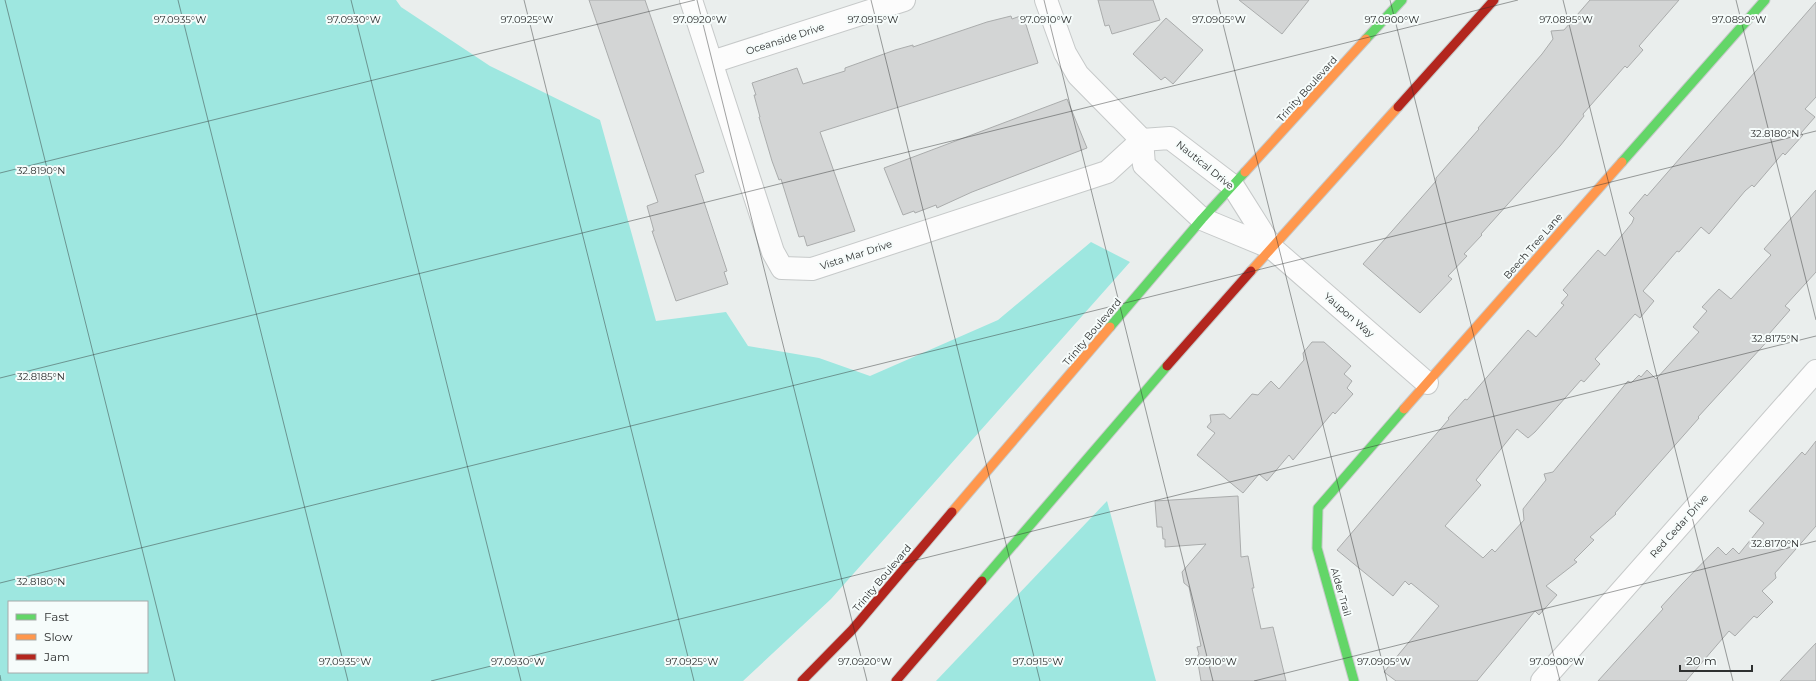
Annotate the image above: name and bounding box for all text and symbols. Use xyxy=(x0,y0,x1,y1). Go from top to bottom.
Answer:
text: 97.0935°W xyxy=(154,13,206,26)
text: 97.0930°W xyxy=(327,13,381,26)
text: 97.0925°W xyxy=(501,13,553,26)
text: 97.0920°W xyxy=(673,13,727,26)
text: 97.0915°W xyxy=(848,13,898,26)
text: 97.0910°W xyxy=(1020,13,1072,26)
text: 97.0905°W xyxy=(1192,13,1246,26)
text: 97.0900°W xyxy=(1365,13,1419,26)
text: 97.0895°W xyxy=(1539,13,1593,26)
text: 97.0890°W xyxy=(1712,13,1766,26)
street label: Oceanside Drive xyxy=(744,20,826,58)
street label: Trinity Boulevard xyxy=(1274,53,1340,125)
text: 32.8180°N xyxy=(1751,127,1799,140)
street label: Nautical Drive xyxy=(1173,138,1237,192)
text: 32.8190°N xyxy=(17,164,65,177)
street label: Beech Tree Lane xyxy=(1501,210,1565,282)
street label: Vista Mar Drive xyxy=(818,237,894,273)
street label: Yaupon Way xyxy=(1321,290,1377,341)
street label: Trinity Boulevard xyxy=(1060,296,1124,368)
text: 32.8175°N xyxy=(1751,332,1799,345)
text: 32.8185°N xyxy=(17,370,65,383)
street label: Red Cedar Drive xyxy=(1647,492,1711,560)
text: 32.8170°N xyxy=(1751,537,1799,550)
street label: Trinity Boulevard xyxy=(850,542,914,614)
street label: Alder Trail xyxy=(1328,566,1354,618)
text: 32.8180°N xyxy=(17,575,65,588)
legend xyxy=(8,601,148,673)
text: Fast xyxy=(44,609,69,624)
text: Slow xyxy=(44,629,73,644)
scale bar xyxy=(1680,647,1752,673)
text: Jam xyxy=(43,649,70,664)
text: 20 m xyxy=(1686,653,1717,668)
text: 97.0935°W xyxy=(319,655,371,668)
text: 97.0930°W xyxy=(491,655,545,668)
text: 97.0925°W xyxy=(666,655,718,668)
text: 97.0920°W xyxy=(838,655,892,668)
text: 97.0915°W xyxy=(1013,655,1063,668)
text: 97.0910°W xyxy=(1185,655,1237,668)
text: 97.0905°W xyxy=(1357,655,1411,668)
text: 97.0900°W xyxy=(1530,655,1584,668)

